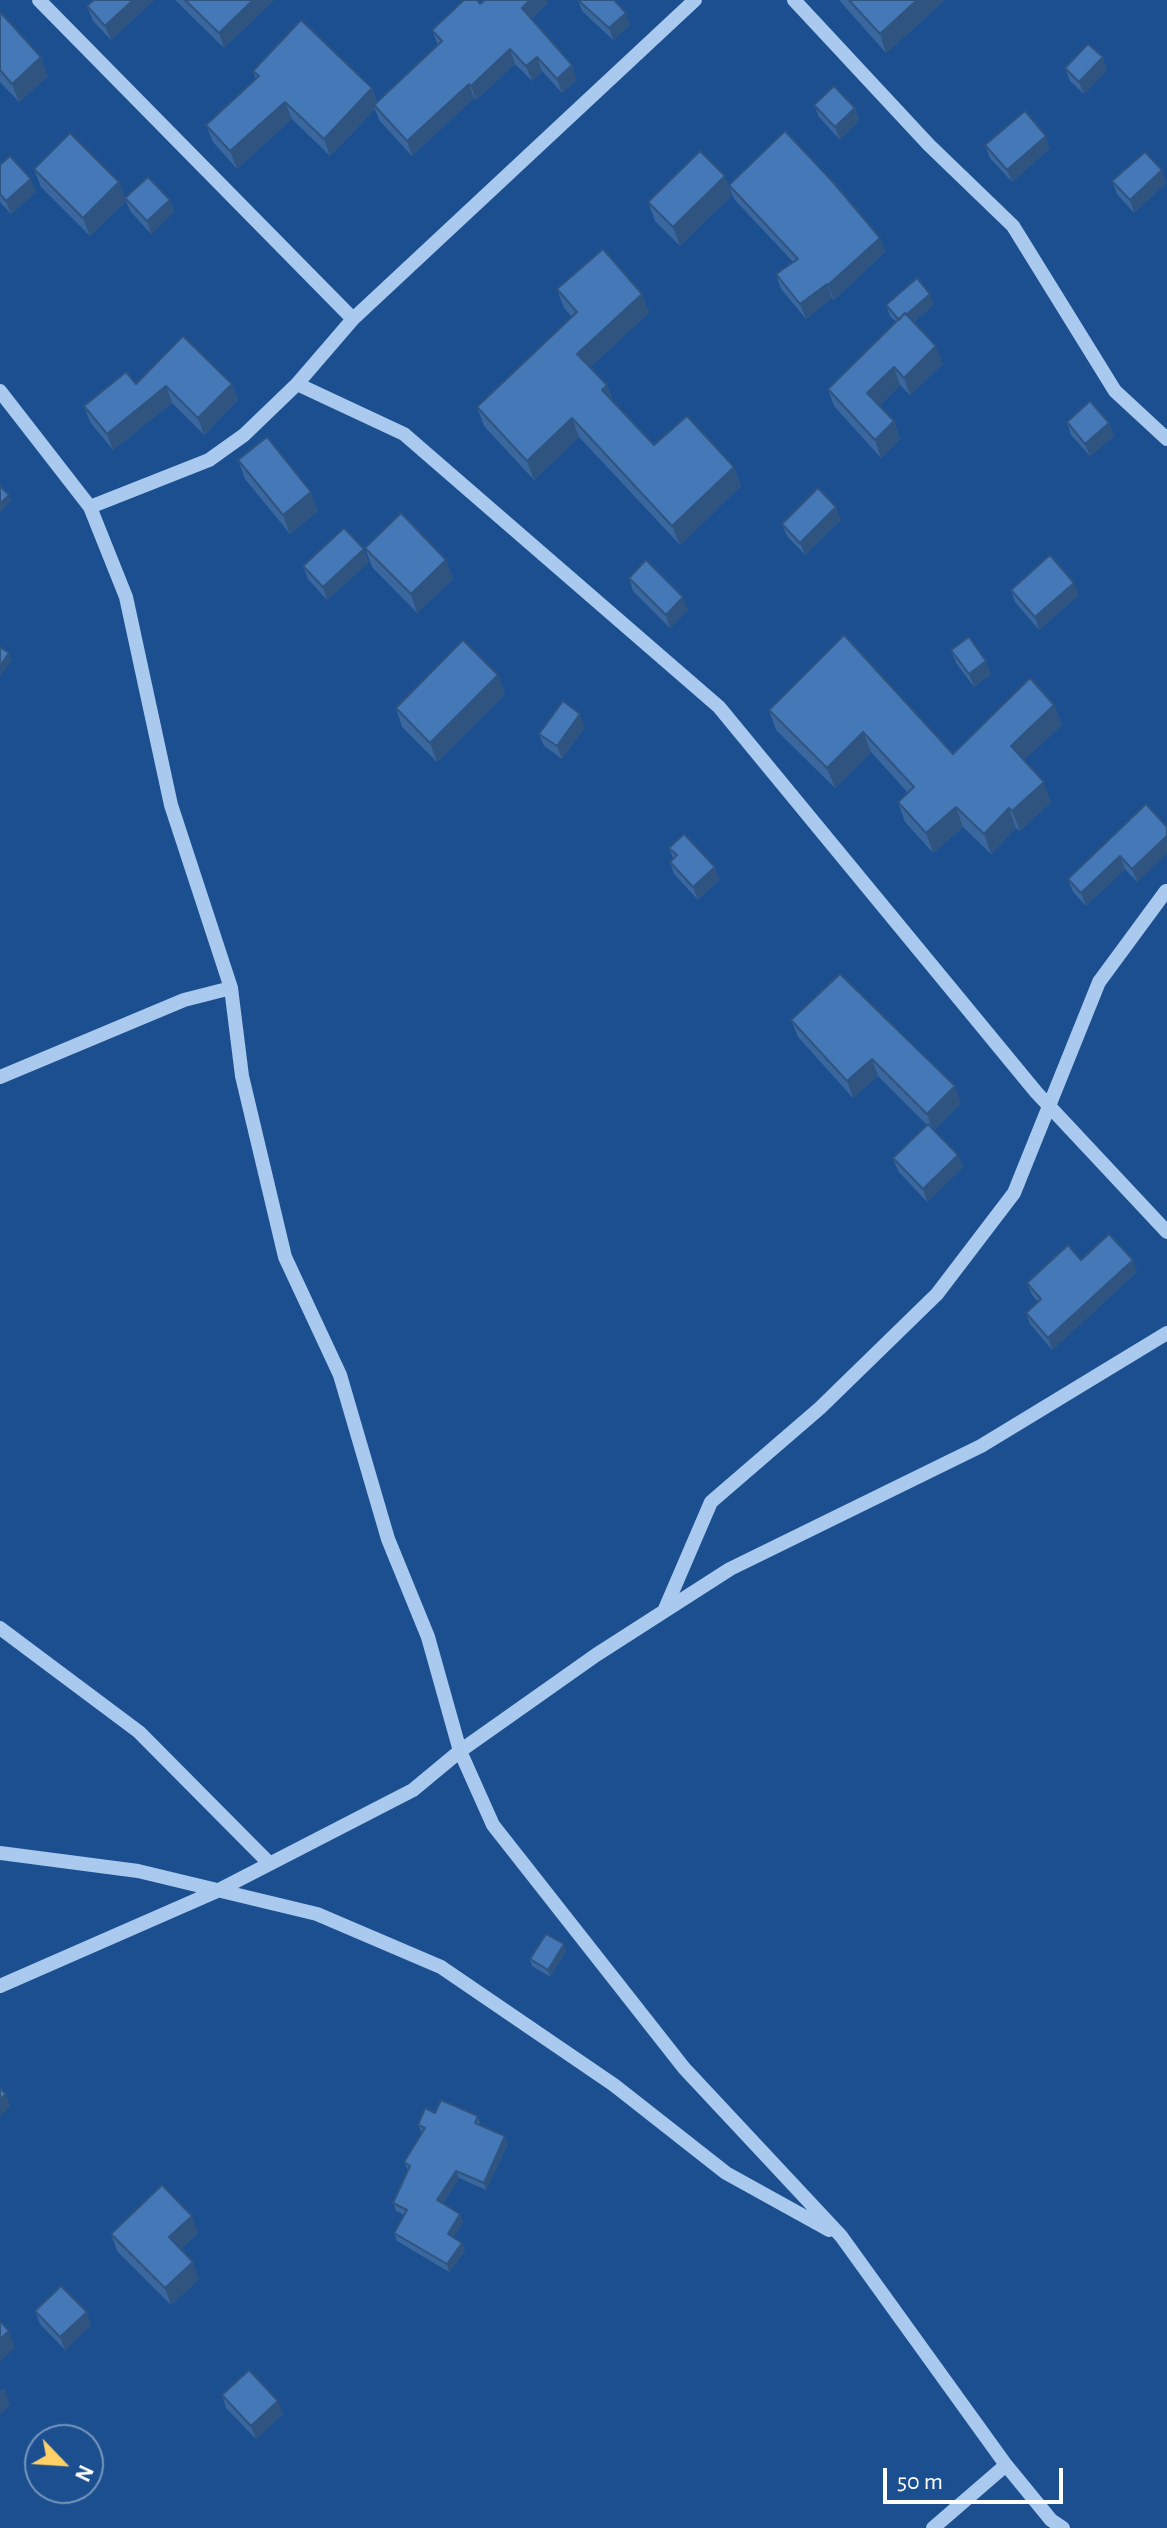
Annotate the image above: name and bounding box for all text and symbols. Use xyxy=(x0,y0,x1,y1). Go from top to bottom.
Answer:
north arrow xyxy=(24,2424,104,2504)
scale bar xyxy=(887,2452,1067,2502)
text: N xyxy=(71,2462,97,2485)
text: 50 m xyxy=(897,2470,943,2494)

